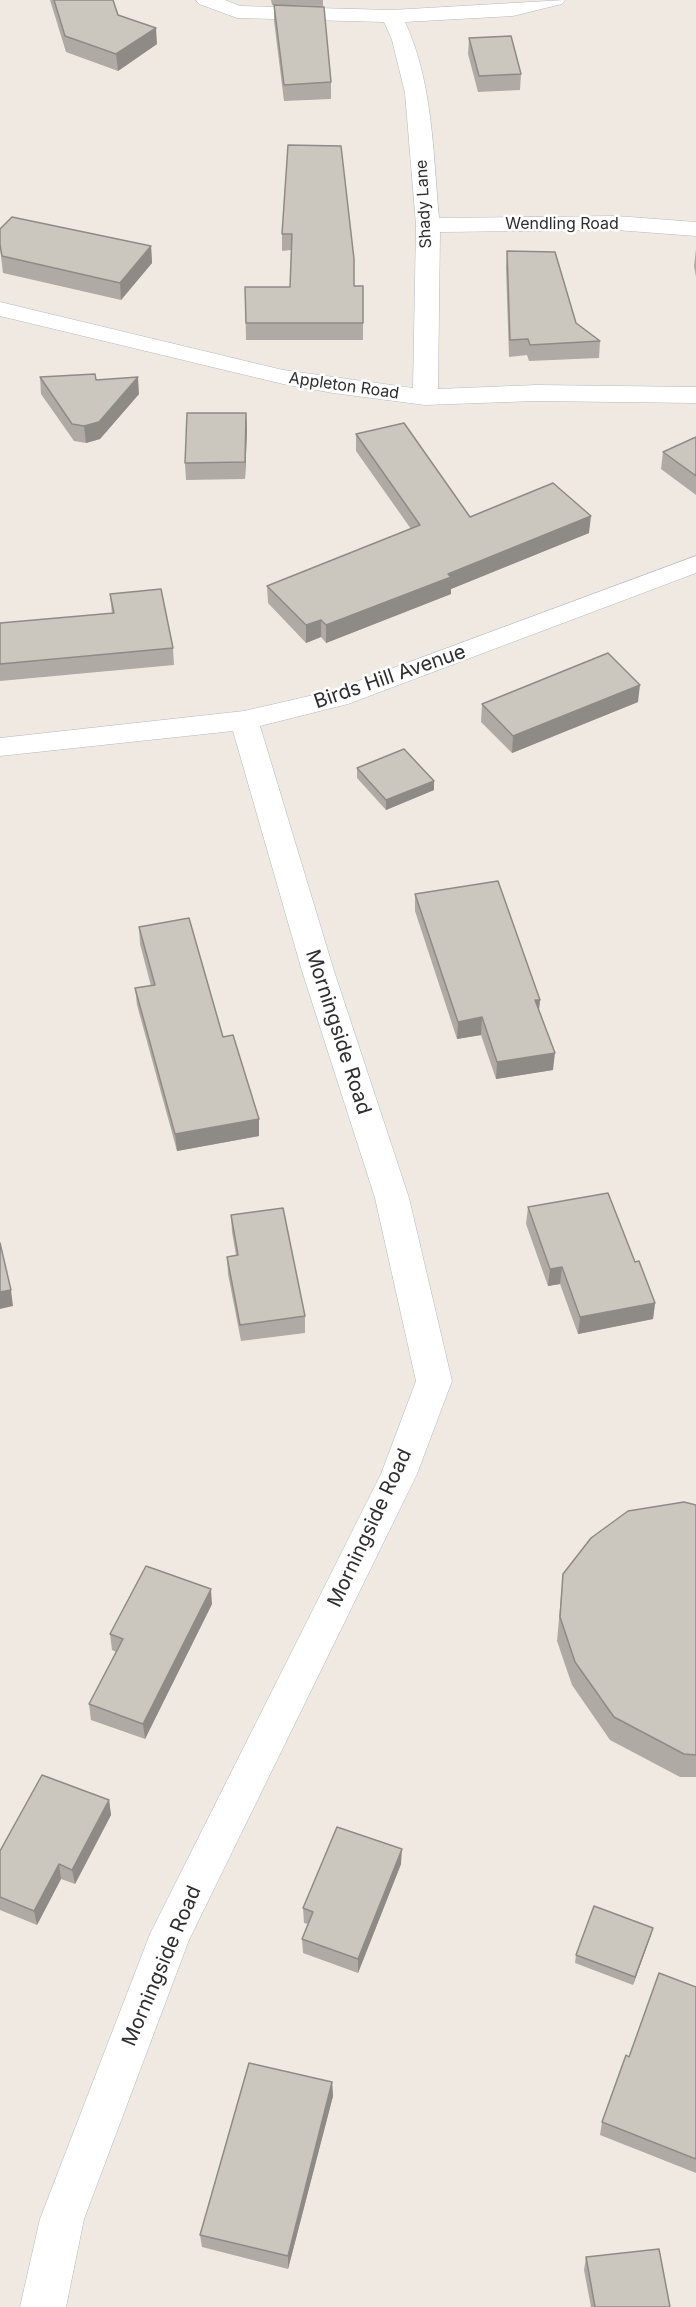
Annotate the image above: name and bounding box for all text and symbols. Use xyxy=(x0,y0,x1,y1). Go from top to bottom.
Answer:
street label: Shady Lane xyxy=(412,159,436,249)
street label: Wendling Road xyxy=(505,214,619,234)
street label: Appleton Road xyxy=(288,369,400,403)
street label: Birds Hill Avenue xyxy=(311,640,469,714)
street label: Morningside Road xyxy=(300,947,376,1117)
street label: Morningside Road xyxy=(323,1445,417,1611)
street label: Morningside Road xyxy=(117,1882,207,2050)

